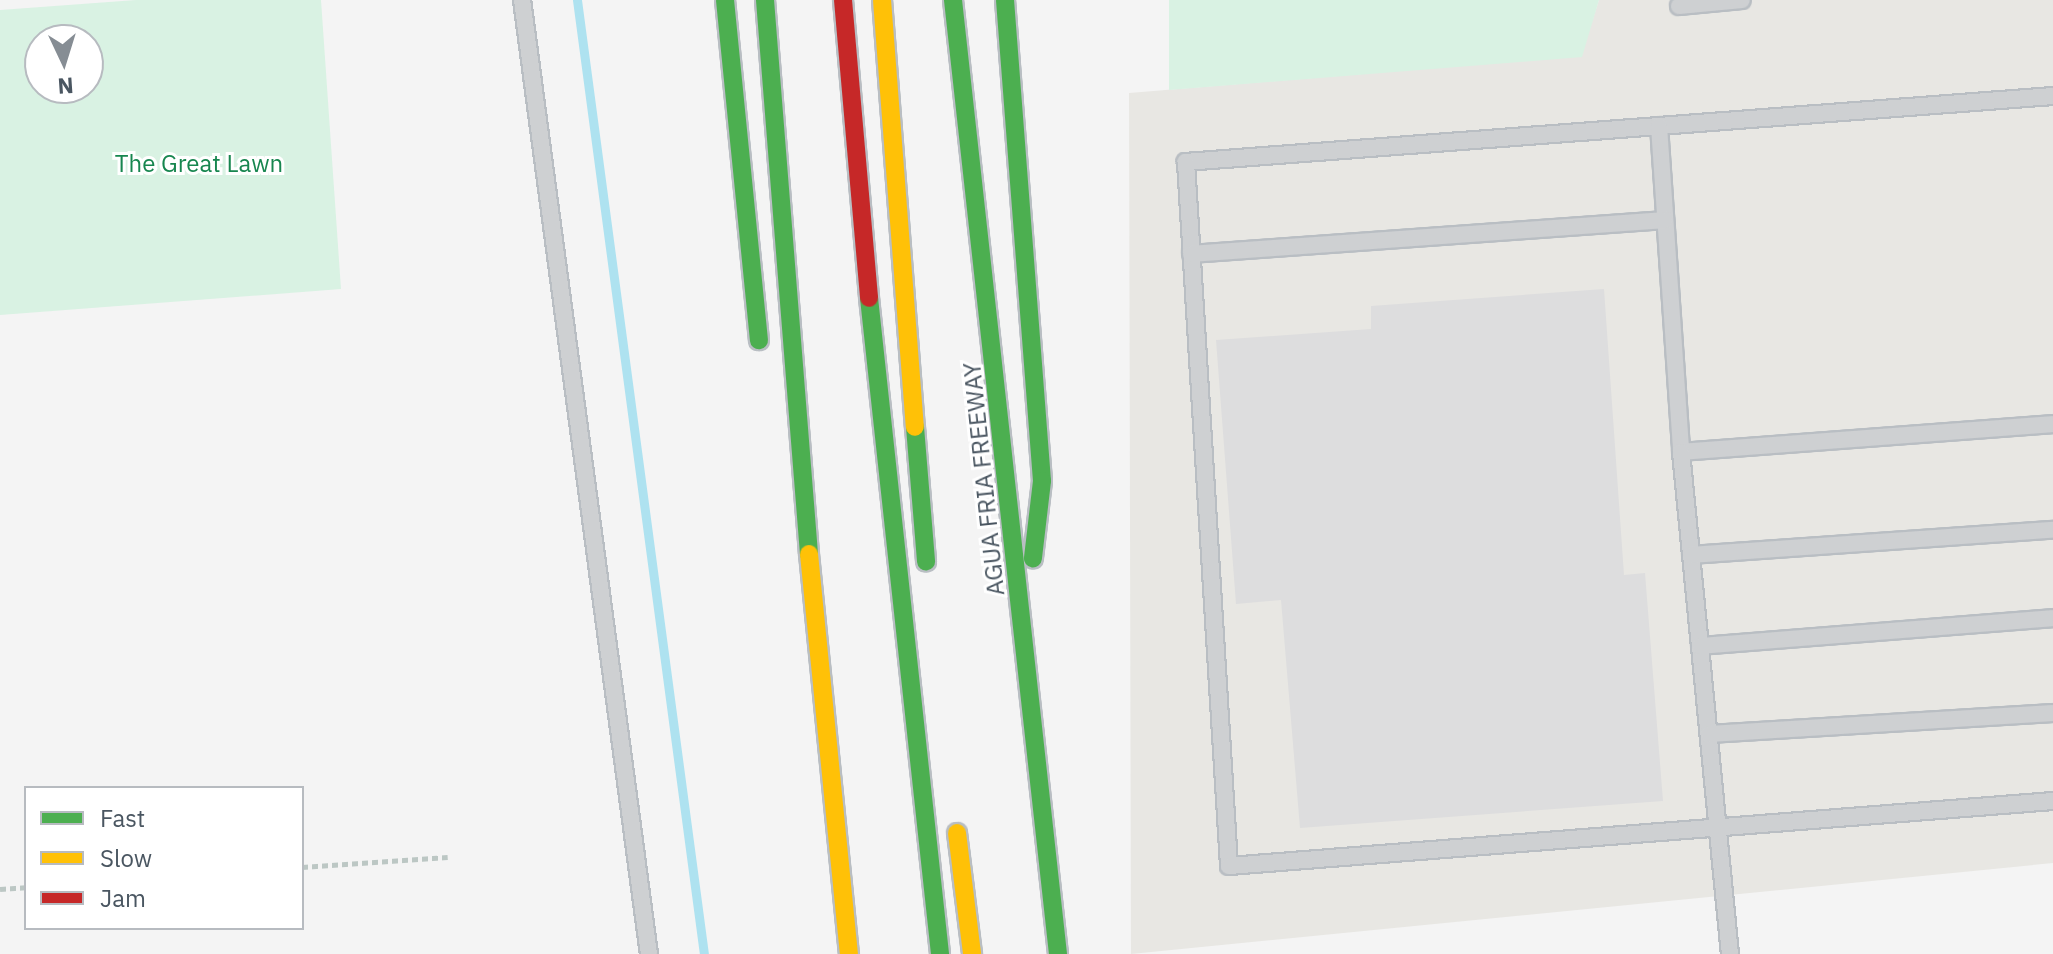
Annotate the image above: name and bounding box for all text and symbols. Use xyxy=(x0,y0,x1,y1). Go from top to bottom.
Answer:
north arrow xyxy=(24,24,104,104)
text: N xyxy=(57,71,75,101)
park label: The Great Lawn xyxy=(115,150,283,178)
street label: AGUA FRIA FREEWAY xyxy=(957,361,1011,597)
legend xyxy=(24,786,304,930)
text: Fast xyxy=(100,802,145,834)
text: Slow xyxy=(100,842,152,874)
text: Jam xyxy=(100,882,146,914)

